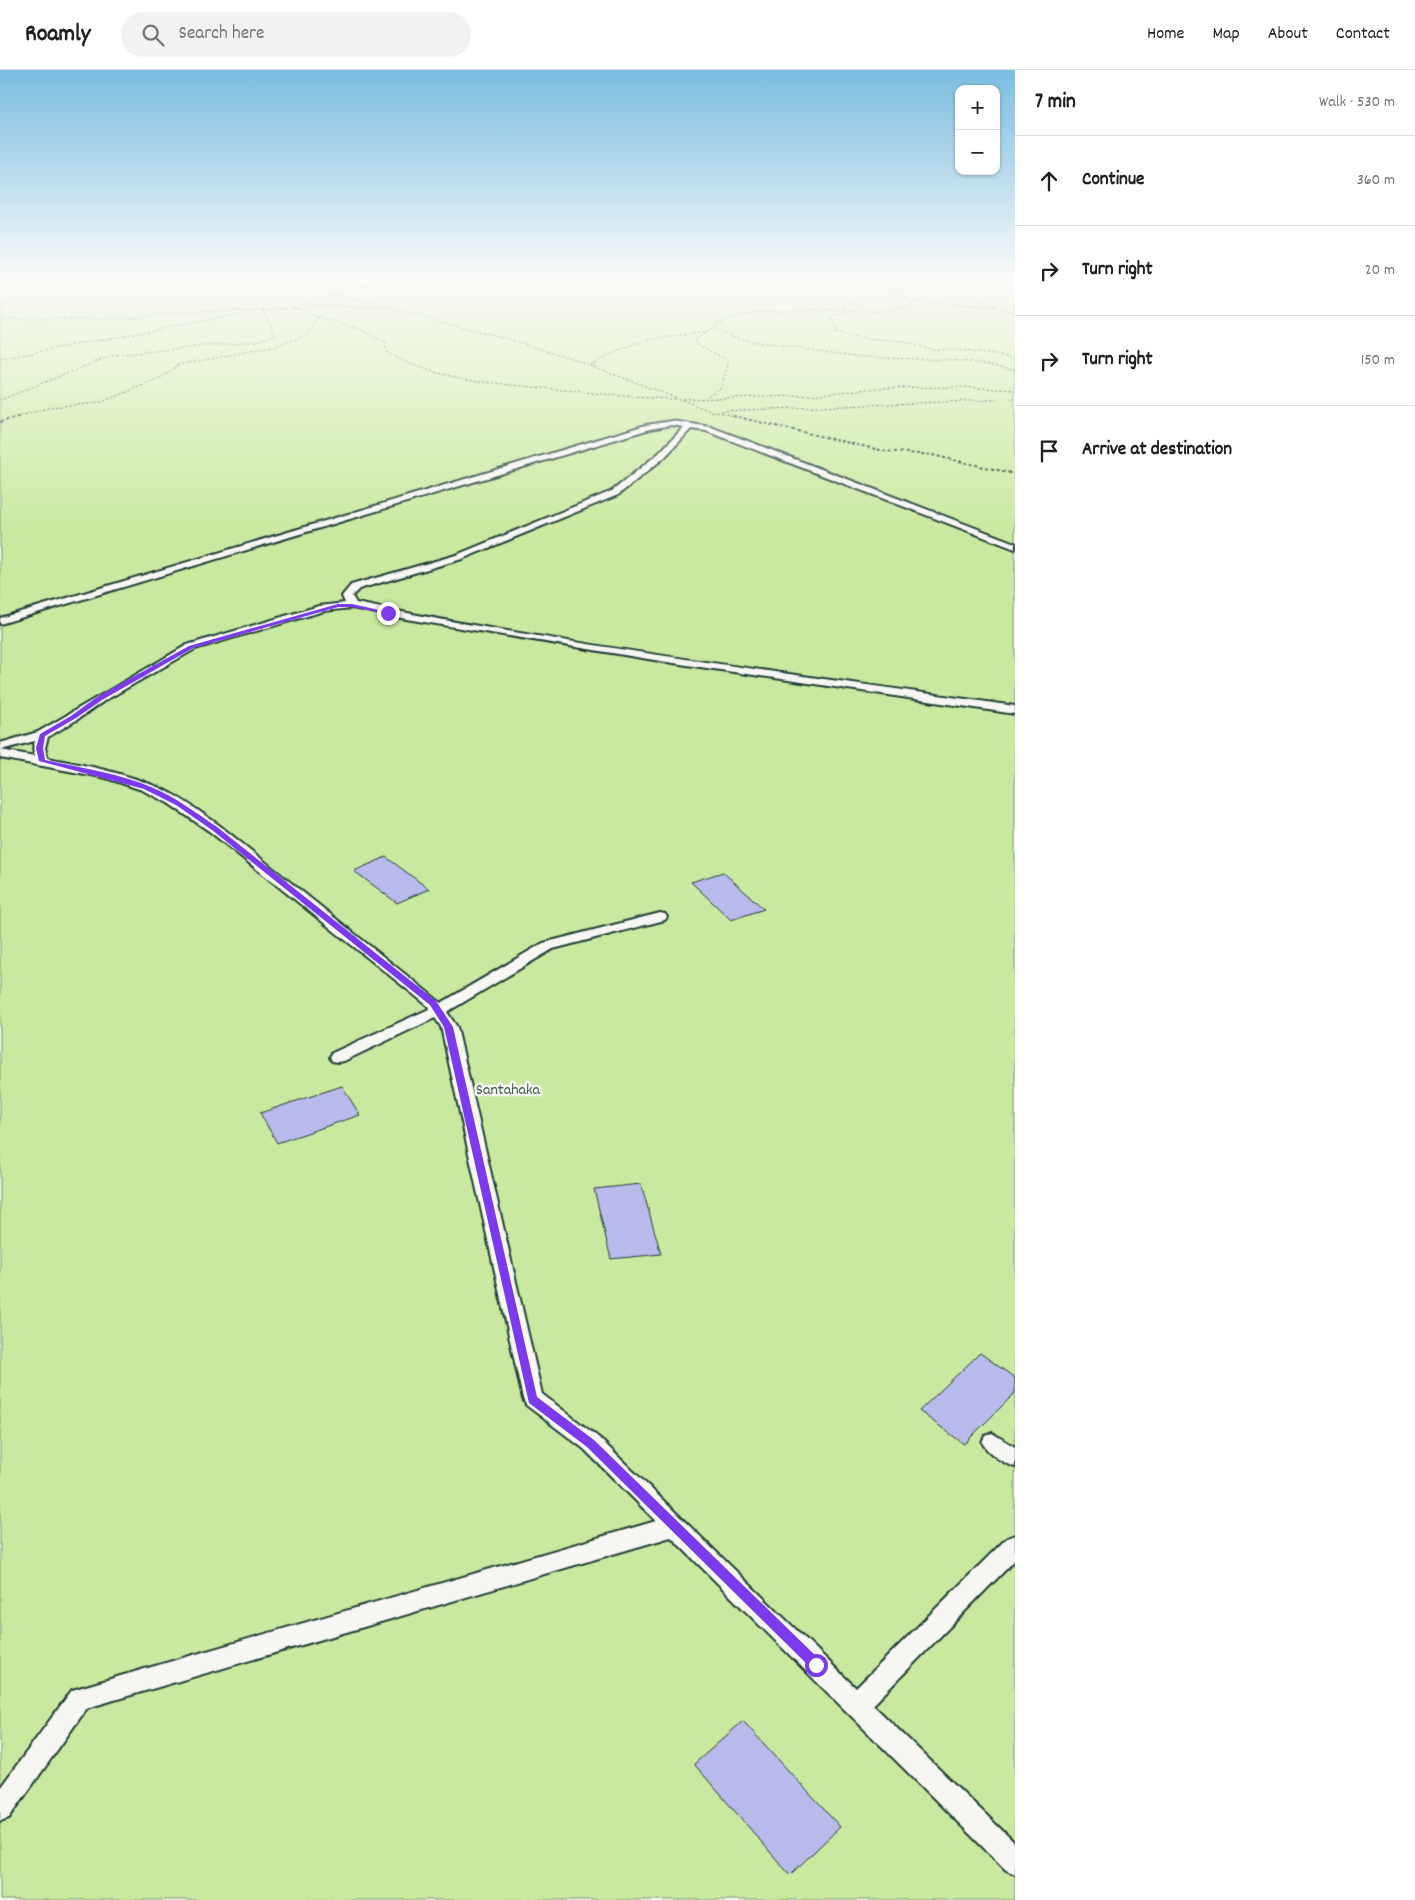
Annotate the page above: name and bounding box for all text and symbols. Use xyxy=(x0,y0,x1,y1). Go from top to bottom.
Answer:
search box xyxy=(121,12,471,57)
text: Roamly xyxy=(25,18,91,52)
icon: search xyxy=(139,21,167,49)
text: Search here xyxy=(179,21,264,48)
text: Home xyxy=(1147,22,1184,47)
text: Map xyxy=(1212,22,1240,47)
text: About xyxy=(1268,22,1308,47)
text: Contact xyxy=(1336,22,1390,47)
map controls xyxy=(955,85,1000,175)
button: + xyxy=(955,85,1000,130)
text: 7 min xyxy=(1035,88,1076,118)
text: Walk · 530 m xyxy=(1319,91,1395,114)
button: − xyxy=(955,130,1000,175)
icon: ahead xyxy=(1035,167,1063,195)
text: Continue xyxy=(1082,167,1144,194)
text: 360 m xyxy=(1357,169,1395,192)
icon: right xyxy=(1035,257,1063,285)
text: Turn right xyxy=(1082,257,1153,284)
text: 20 m xyxy=(1365,259,1395,282)
icon: right xyxy=(1035,347,1063,375)
text: Turn right xyxy=(1082,347,1153,374)
text: 150 m xyxy=(1361,349,1395,372)
icon: arrive xyxy=(1035,437,1063,465)
text: Arrive at destination xyxy=(1082,437,1232,464)
route end xyxy=(377,602,400,625)
park label: Santahaka xyxy=(476,1079,541,1102)
route start xyxy=(805,1654,828,1677)

